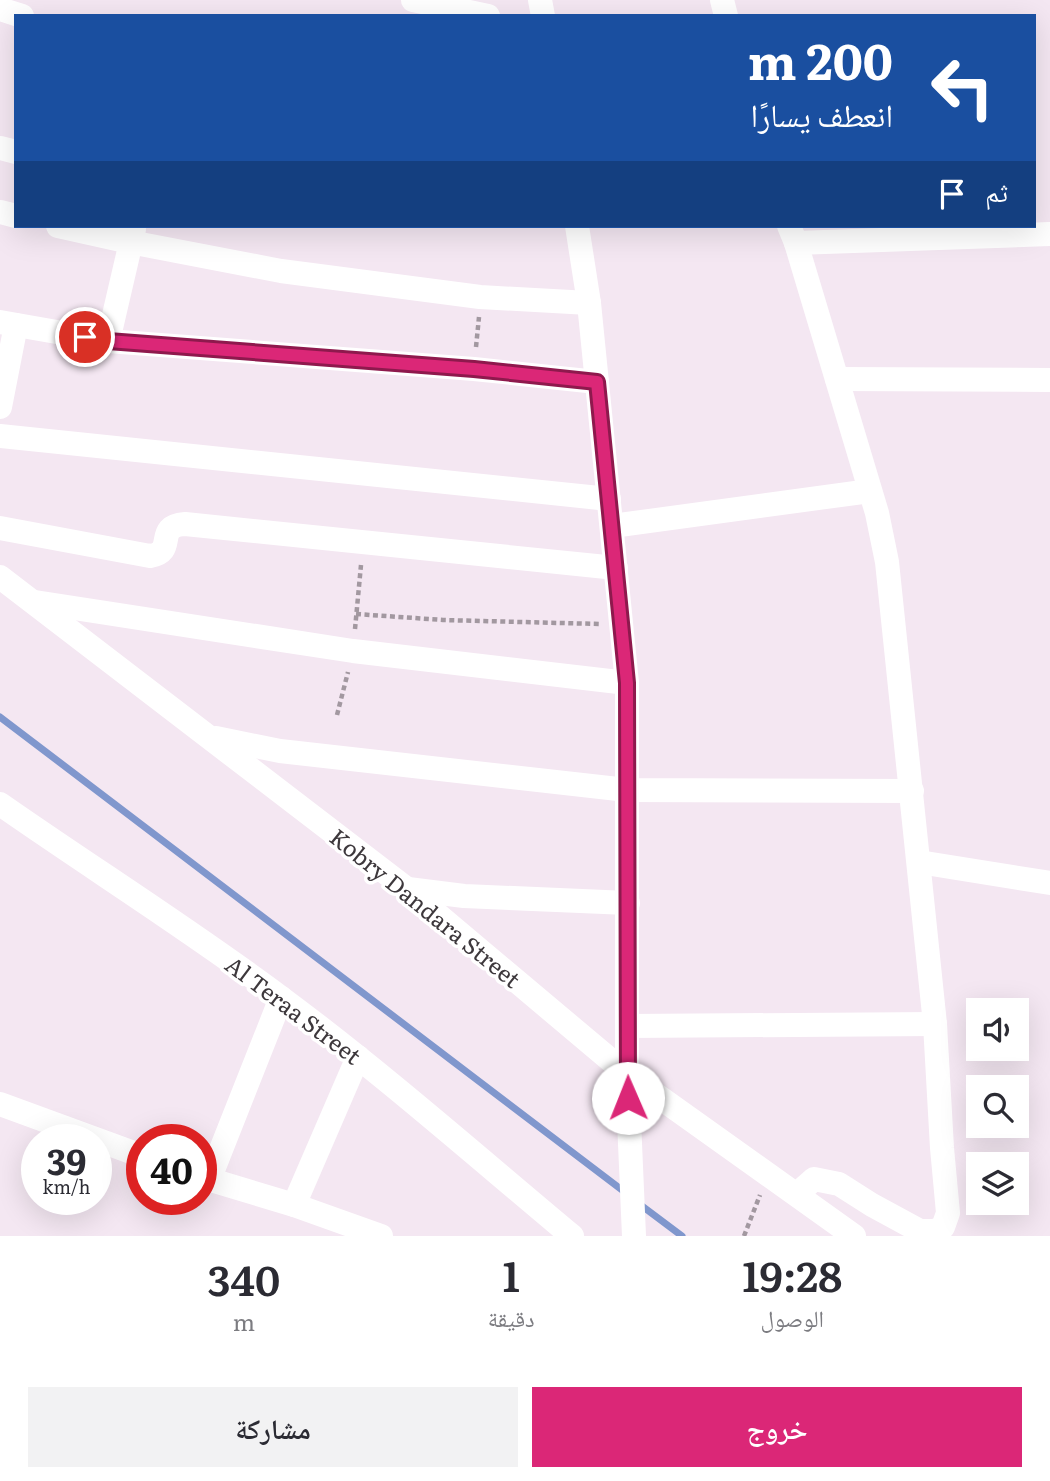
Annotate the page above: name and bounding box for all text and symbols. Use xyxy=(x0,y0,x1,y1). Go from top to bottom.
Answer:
text: 200 m xyxy=(748,22,893,95)
icon: left xyxy=(917,42,1008,133)
text: انعطف يسارًا xyxy=(750,89,893,137)
text: ثم xyxy=(985,171,1008,210)
icon: arrive xyxy=(933,175,971,213)
pin xyxy=(55,307,115,367)
icon: arrive xyxy=(66,318,104,356)
street label: Kobry Dandara Street xyxy=(323,819,529,995)
street label: Al Teraa Street xyxy=(219,947,370,1072)
map controls xyxy=(966,998,1029,1215)
button: sound xyxy=(966,998,1029,1061)
position arrow xyxy=(591,1061,665,1135)
button: search xyxy=(966,1075,1029,1138)
speed limit sign: 40 xyxy=(126,1124,217,1215)
text: 39 xyxy=(47,1134,86,1186)
button: layers xyxy=(966,1152,1029,1215)
text: km/h xyxy=(43,1173,90,1200)
text: 1 xyxy=(503,1243,520,1305)
text: 19:28 xyxy=(742,1243,842,1305)
text: 340 xyxy=(208,1247,280,1309)
text: دقيقة xyxy=(488,1300,535,1334)
text: الوصول xyxy=(760,1300,824,1334)
text: m xyxy=(233,1304,255,1338)
button: مشاركة xyxy=(28,1387,518,1467)
button: خروج xyxy=(532,1387,1022,1467)

